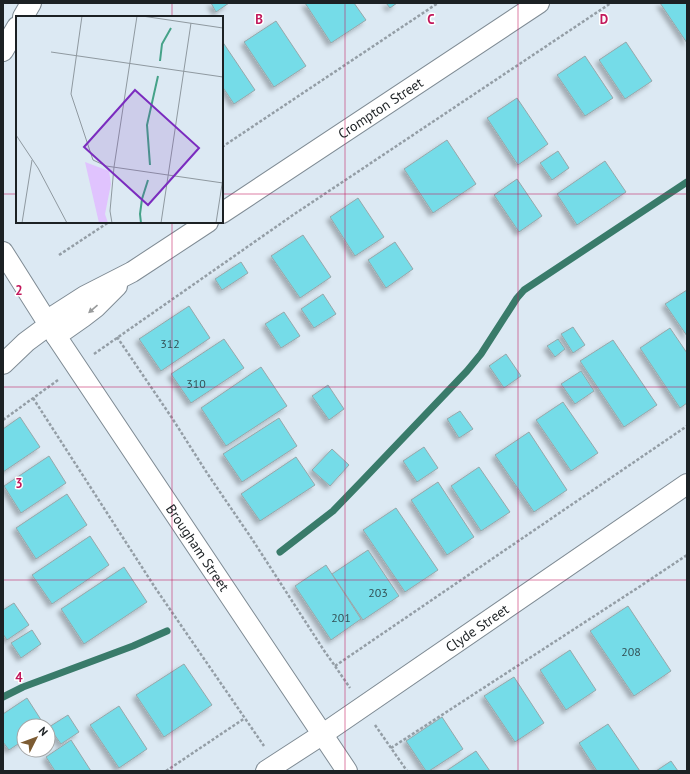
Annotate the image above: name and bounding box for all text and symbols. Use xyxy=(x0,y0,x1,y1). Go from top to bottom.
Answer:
text: B xyxy=(255,11,263,28)
text: C xyxy=(427,11,435,28)
text: D xyxy=(600,11,608,28)
inset map xyxy=(16,16,223,223)
street label: Crompton Street xyxy=(334,73,427,143)
text: 2 xyxy=(15,282,23,299)
one-way arrow xyxy=(88,304,99,313)
house number: 312 xyxy=(160,336,180,351)
house number: 310 xyxy=(186,376,206,391)
text: 3 xyxy=(15,475,23,492)
street label: Brougham Street xyxy=(162,501,233,595)
house number: 203 xyxy=(368,585,388,600)
street label: Clyde Street xyxy=(442,600,513,656)
house number: 201 xyxy=(331,610,351,625)
house number: 208 xyxy=(621,644,641,659)
text: 4 xyxy=(15,669,23,686)
north arrow xyxy=(16,718,56,758)
text: N xyxy=(36,724,51,739)

